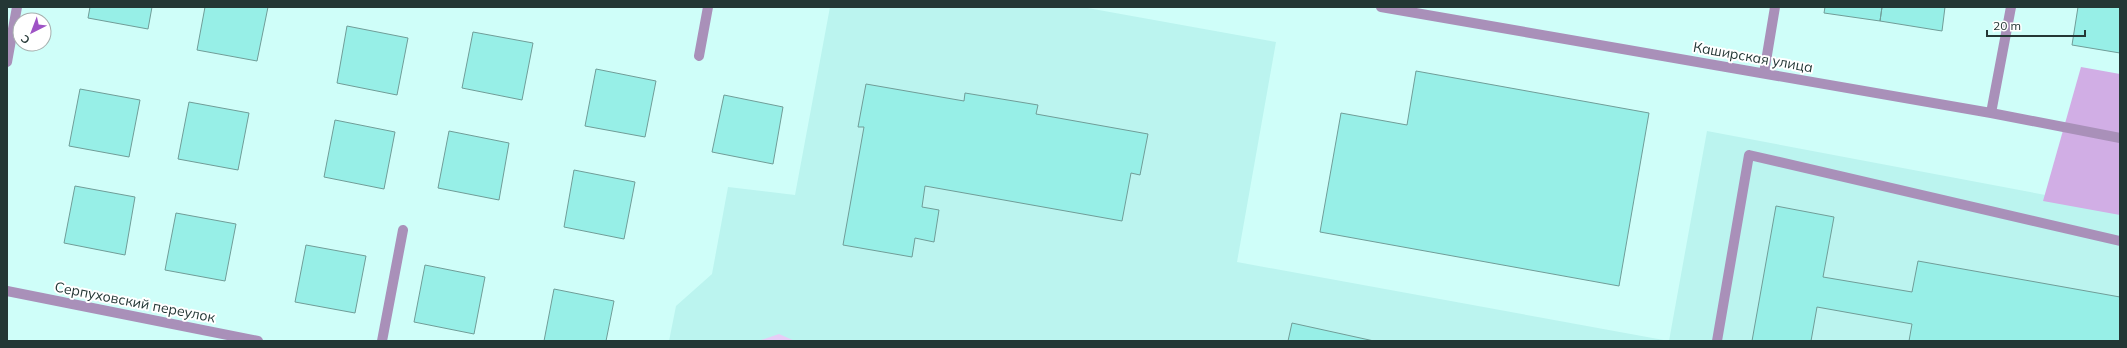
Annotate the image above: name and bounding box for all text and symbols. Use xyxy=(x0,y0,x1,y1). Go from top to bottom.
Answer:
north arrow xyxy=(12,12,52,52)
scale bar xyxy=(1987,12,2085,38)
text: 20 m xyxy=(1993,18,2021,33)
text: С xyxy=(17,31,33,47)
street label: Каширская улица xyxy=(1692,38,1814,76)
street label: Серпуховский переулок xyxy=(53,278,217,326)

